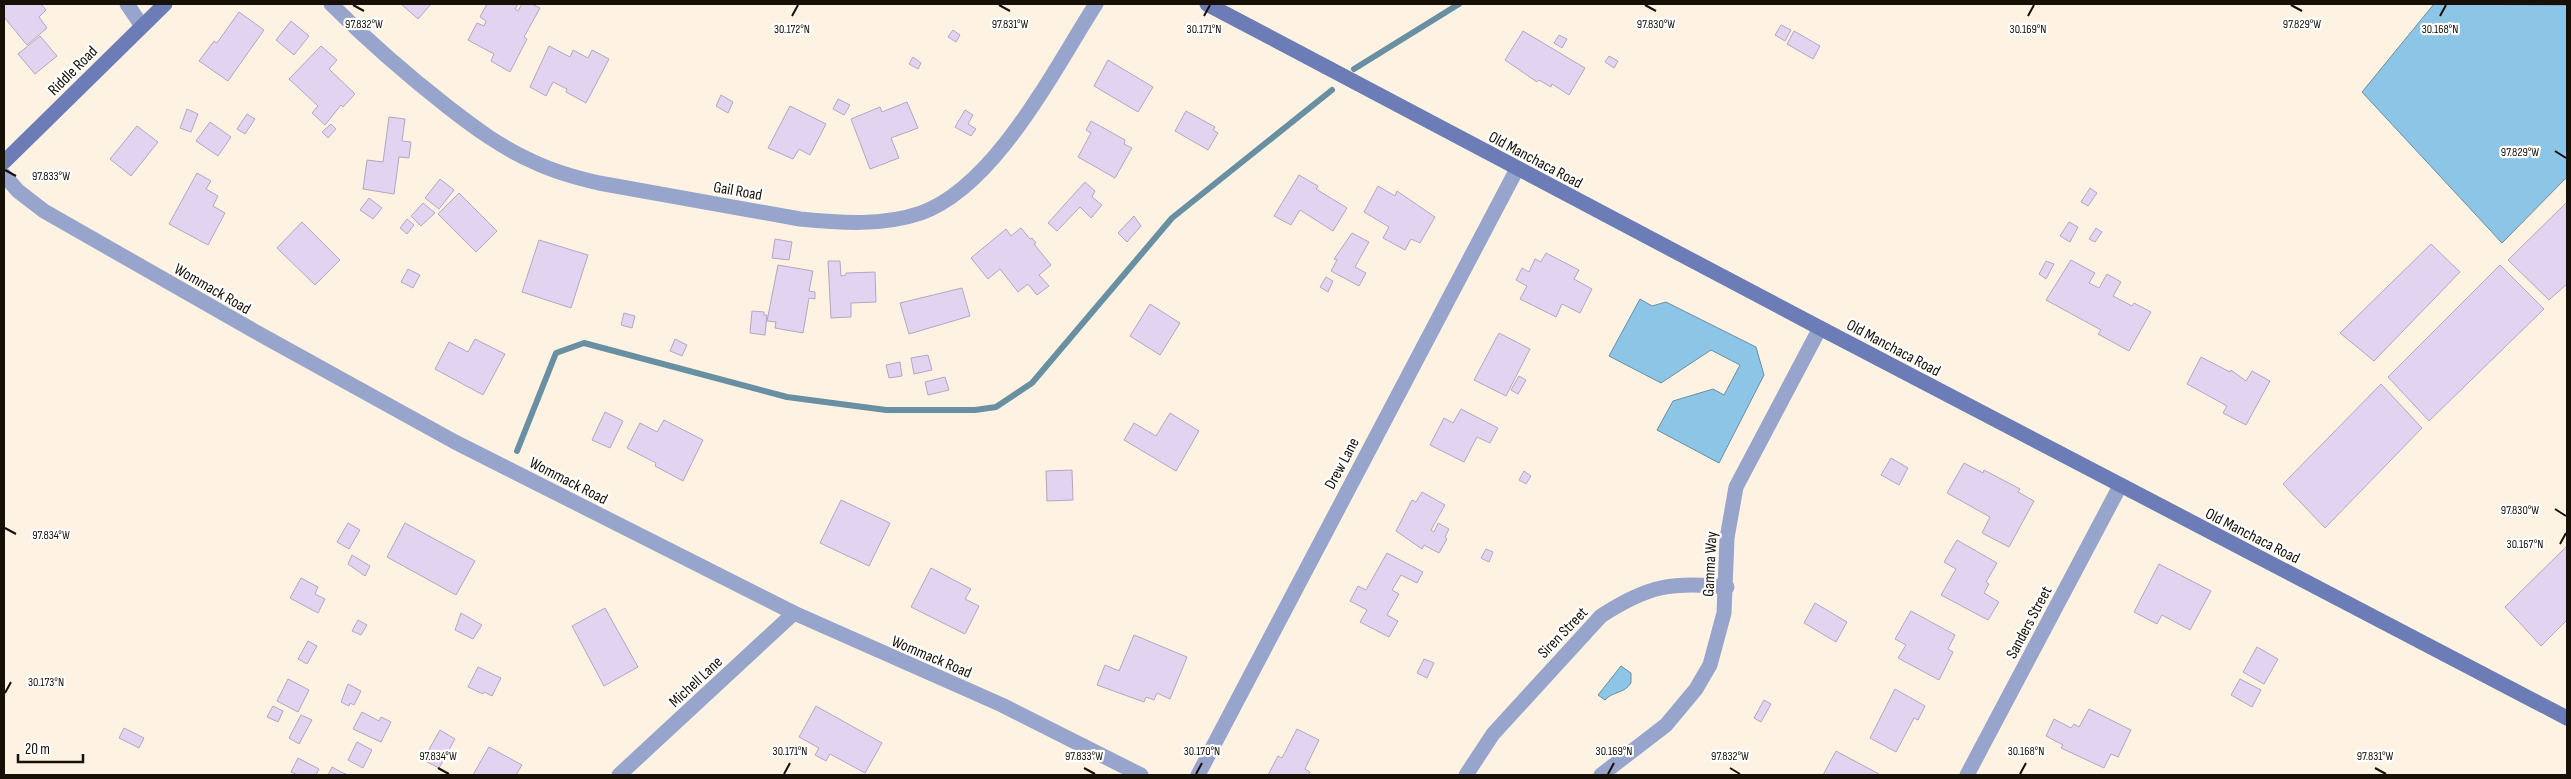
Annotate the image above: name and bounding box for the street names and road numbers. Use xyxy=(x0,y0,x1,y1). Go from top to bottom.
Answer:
street label: Riddle Road xyxy=(44,42,102,100)
street label: Old Manchaca Road xyxy=(1485,128,1585,193)
street label: Gail Road xyxy=(712,178,764,205)
street label: Wommack Road xyxy=(171,260,254,319)
street label: Old Manchaca Road xyxy=(1843,316,1943,381)
street label: Drew Lane xyxy=(1321,435,1364,493)
street label: Wommack Road xyxy=(526,454,611,509)
street label: Old Manchaca Road xyxy=(2202,504,2303,568)
street label: Gamma Way xyxy=(1699,531,1722,597)
street label: Sanders Street xyxy=(2002,583,2056,662)
street label: Siren Street xyxy=(1534,603,1592,663)
street label: Wommack Road xyxy=(888,632,974,683)
street label: Michell Lane xyxy=(665,653,727,712)

